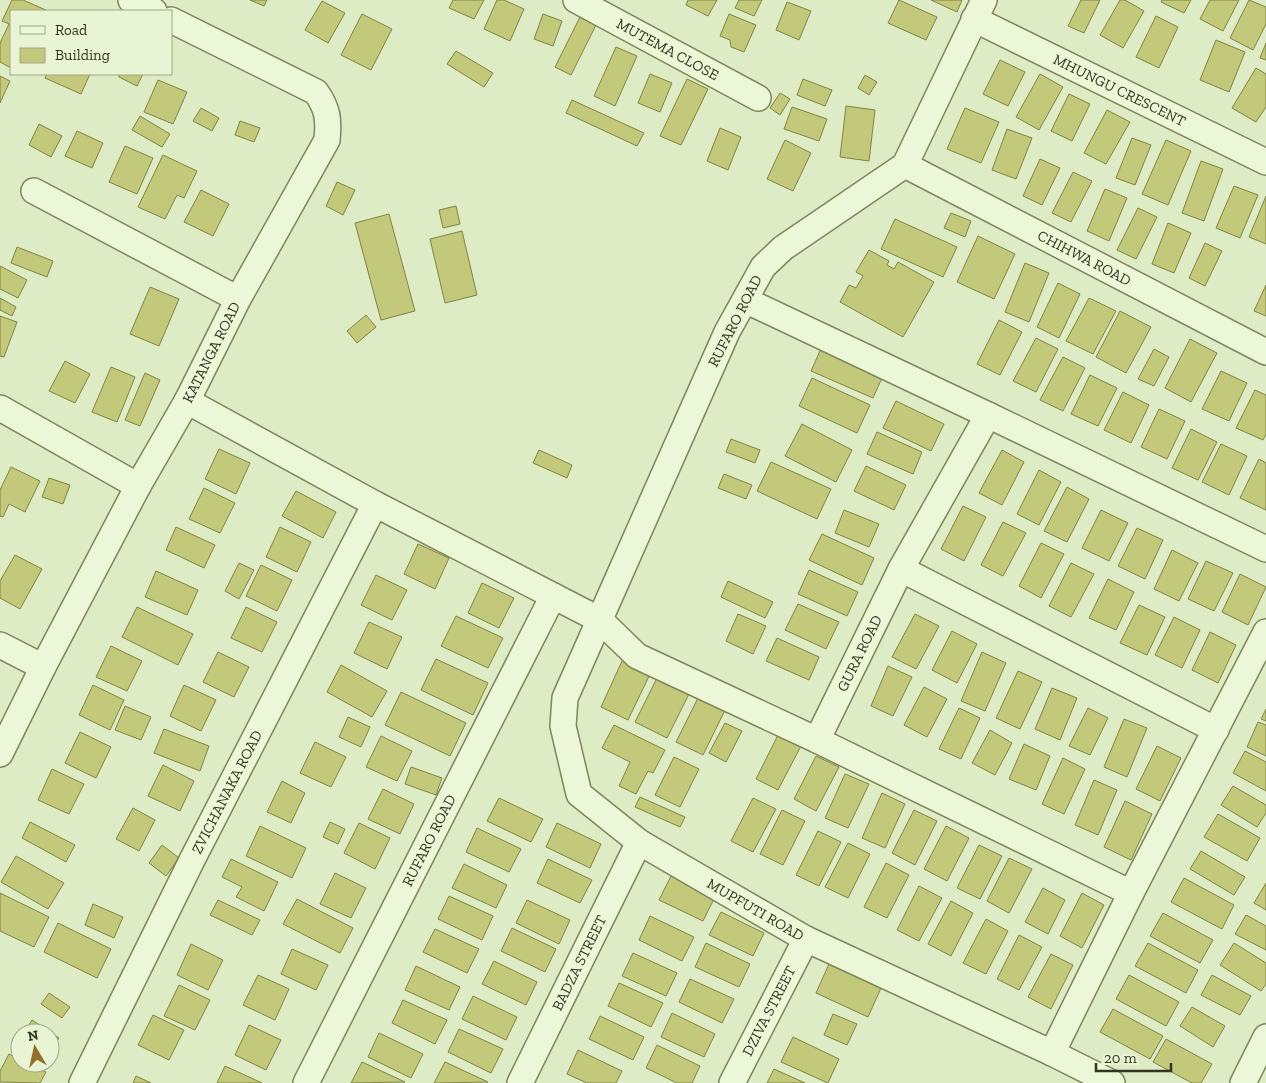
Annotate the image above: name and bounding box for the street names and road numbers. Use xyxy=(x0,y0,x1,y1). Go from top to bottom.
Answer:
street label: MUTEMA CLOSE xyxy=(613,14,722,84)
street label: MHUNGU CRESCENT xyxy=(1050,50,1189,130)
street label: CHIHWA ROAD xyxy=(1035,226,1134,290)
street label: RUFARO ROAD xyxy=(704,272,766,370)
street label: KATANGA ROAD xyxy=(179,299,244,406)
street label: GURA ROAD xyxy=(833,612,886,694)
street label: ZVICHANAKA ROAD xyxy=(188,727,266,857)
street label: RUFARO ROAD xyxy=(398,791,460,889)
street label: MUPFUTI ROAD xyxy=(704,874,807,945)
street label: BADZA STREET xyxy=(548,912,610,1013)
street label: DZIVA STREET xyxy=(738,963,800,1059)

